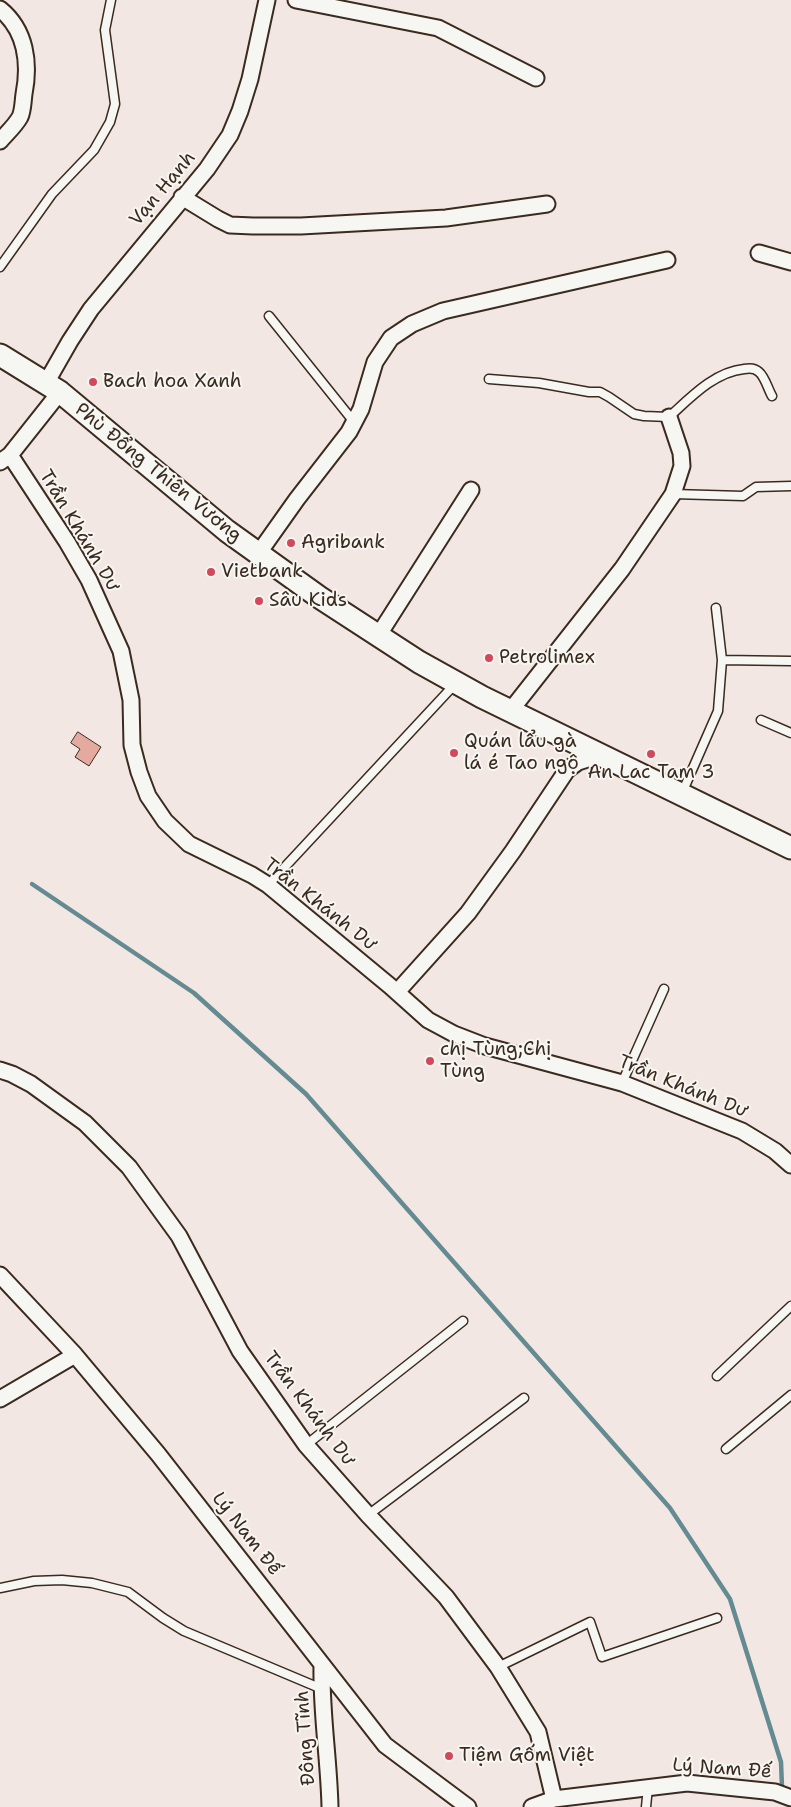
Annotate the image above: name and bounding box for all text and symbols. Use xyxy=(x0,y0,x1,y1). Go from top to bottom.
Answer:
street label: Vạn Hạnh xyxy=(125,147,201,231)
place label: Bach hoa Xanh xyxy=(103,371,242,393)
marker: Bach hoa Xanh xyxy=(87,376,99,388)
street label: Phù Đổng Thiên Vương xyxy=(70,399,246,547)
street label: Trần Khánh Dư xyxy=(34,466,124,596)
place label: Agribank xyxy=(301,532,385,554)
marker: Agribank xyxy=(285,537,297,549)
place label: Vietbank xyxy=(221,561,303,583)
marker: Vietbank xyxy=(205,566,217,578)
place label: Sâu Kids xyxy=(269,590,347,612)
marker: Sâu Kids xyxy=(253,595,265,607)
place label: Petrolimex xyxy=(499,647,595,669)
marker: Petrolimex xyxy=(483,652,495,664)
place label: Quán lẩu gà lá é Tao ngộ xyxy=(464,731,579,775)
marker: Quán lẩu gà lá é Tao ngộ xyxy=(448,747,460,759)
marker: An Lac Tam 3 xyxy=(645,748,657,760)
place label: An Lac Tam 3 xyxy=(587,762,715,784)
street label: Trần Khánh Dư xyxy=(259,854,381,956)
place label: chị Tùng;Chị Tùng xyxy=(440,1039,551,1083)
street label: Trần Khánh Dư xyxy=(615,1051,751,1123)
marker: chị Tùng;Chị Tùng xyxy=(424,1055,436,1067)
street label: Trần Khánh Dư xyxy=(258,1347,360,1471)
street label: Lý Nam Đế xyxy=(206,1488,286,1580)
street label: Đông Tĩnh xyxy=(291,1690,321,1786)
place label: Tiệm Gốm Việt xyxy=(459,1745,595,1767)
marker: Tiệm Gốm Việt xyxy=(443,1750,455,1762)
street label: Lý Nam Đế xyxy=(672,1754,772,1784)

